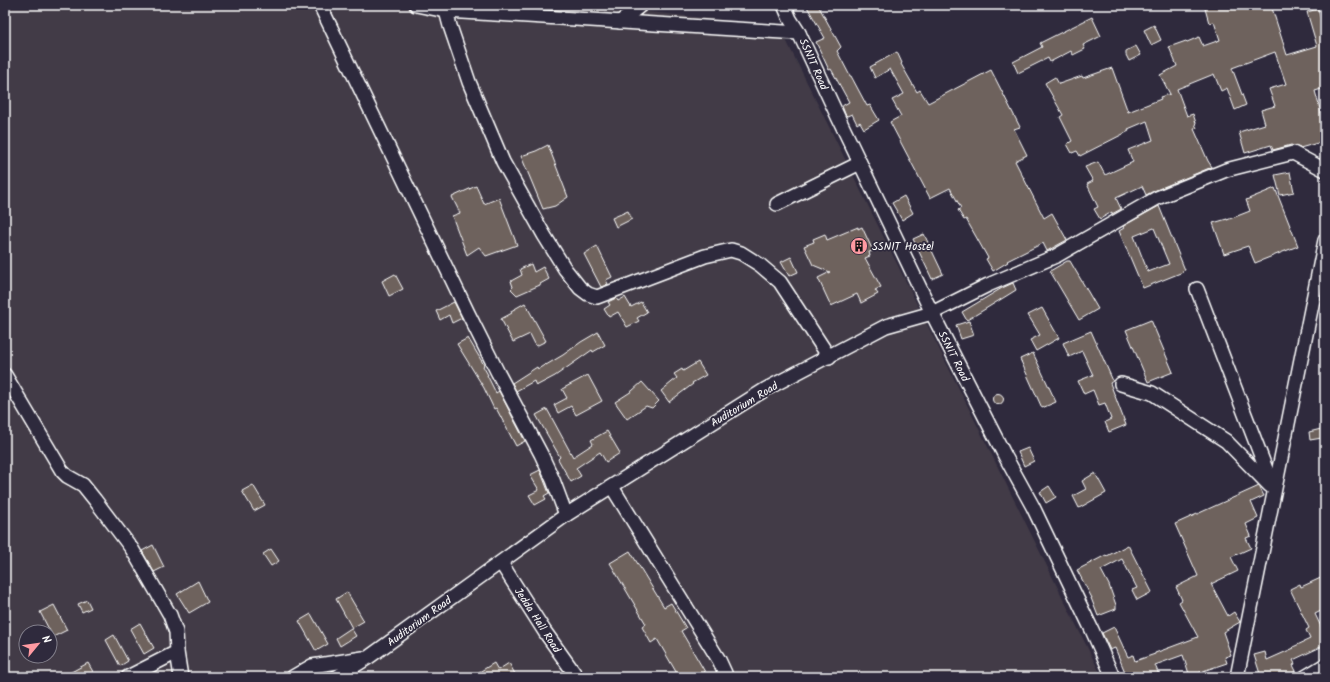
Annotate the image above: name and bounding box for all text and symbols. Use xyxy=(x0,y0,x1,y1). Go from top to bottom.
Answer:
street label: SSNIT Road xyxy=(794,36,833,94)
building icon: SSNIT Hostel xyxy=(849,236,869,256)
place label: SSNIT Hostel xyxy=(872,238,934,256)
street label: SSNIT Road xyxy=(933,328,974,385)
street label: Auditorium Road xyxy=(707,377,782,432)
street label: Jedda Hall Road xyxy=(509,584,565,657)
street label: Auditorium Road xyxy=(384,592,456,651)
north arrow xyxy=(18,624,58,664)
text: N xyxy=(36,632,55,647)

